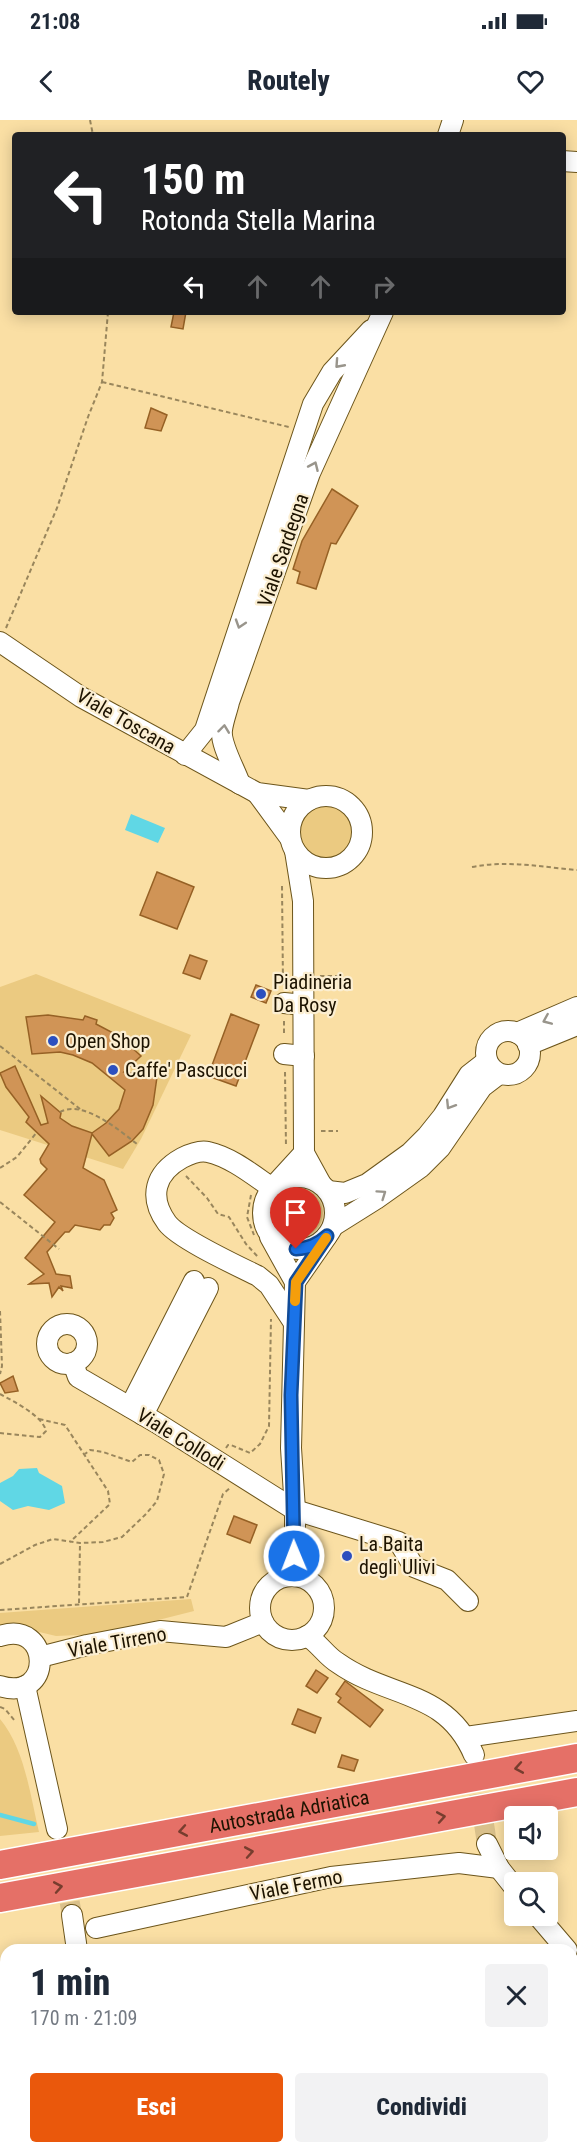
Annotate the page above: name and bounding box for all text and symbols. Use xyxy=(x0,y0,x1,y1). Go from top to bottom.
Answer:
text: 21:08 xyxy=(30,9,81,34)
icon: back xyxy=(30,65,63,98)
text: Routely xyxy=(247,65,330,97)
icon: heart xyxy=(514,65,547,98)
text: 150 m xyxy=(141,155,246,204)
icon: left xyxy=(42,156,120,234)
text: Rotonda Stella Marina xyxy=(141,205,376,237)
icon: left xyxy=(178,270,211,303)
icon: ahead xyxy=(241,270,274,303)
icon: ahead xyxy=(304,270,337,303)
icon: right xyxy=(367,270,400,303)
one-way arrow xyxy=(335,358,346,368)
one-way arrow xyxy=(306,461,318,472)
street label: Viale Sardegna xyxy=(252,490,314,610)
one-way arrow xyxy=(235,618,247,629)
street label: Viale Toscana xyxy=(72,683,180,759)
one-way arrow xyxy=(217,725,229,734)
place label: Piadineria Da Rosy xyxy=(273,970,352,1017)
marker: Piadineria Da Rosy xyxy=(254,987,268,1001)
one-way arrow xyxy=(542,1013,553,1025)
place label: Open Shop xyxy=(65,1029,150,1053)
marker: Open Shop xyxy=(46,1034,60,1048)
place label: Caffe' Pascucci xyxy=(125,1058,247,1082)
marker: Caffe' Pascucci xyxy=(106,1063,120,1077)
one-way arrow xyxy=(445,1099,457,1109)
pin xyxy=(270,1187,321,1249)
one-way arrow xyxy=(375,1190,386,1201)
icon: arrive xyxy=(279,1196,312,1229)
street label: Viale Collodi xyxy=(133,1403,229,1475)
position arrow xyxy=(262,1524,326,1588)
place label: La Baita degli Ulivi xyxy=(359,1532,435,1579)
marker: La Baita degli Ulivi xyxy=(340,1549,354,1563)
street label: Viale Tirreno xyxy=(66,1622,168,1662)
one-way arrow xyxy=(515,1762,524,1774)
street label: Autostrada Adriatica xyxy=(207,1785,371,1838)
map controls xyxy=(504,1806,558,1926)
button: sound xyxy=(504,1806,558,1860)
one-way arrow xyxy=(436,1811,446,1824)
one-way arrow xyxy=(179,1824,189,1837)
one-way arrow xyxy=(244,1846,254,1859)
street label: Viale Fermo xyxy=(248,1864,344,1906)
button: search xyxy=(504,1872,558,1926)
one-way arrow xyxy=(52,1881,62,1894)
text: 1 min xyxy=(30,1962,110,2004)
button: close xyxy=(485,1964,548,2027)
text: 170 m · 21:09 xyxy=(30,2006,137,2030)
button: Esci xyxy=(30,2073,283,2142)
button: Condividi xyxy=(295,2073,548,2142)

